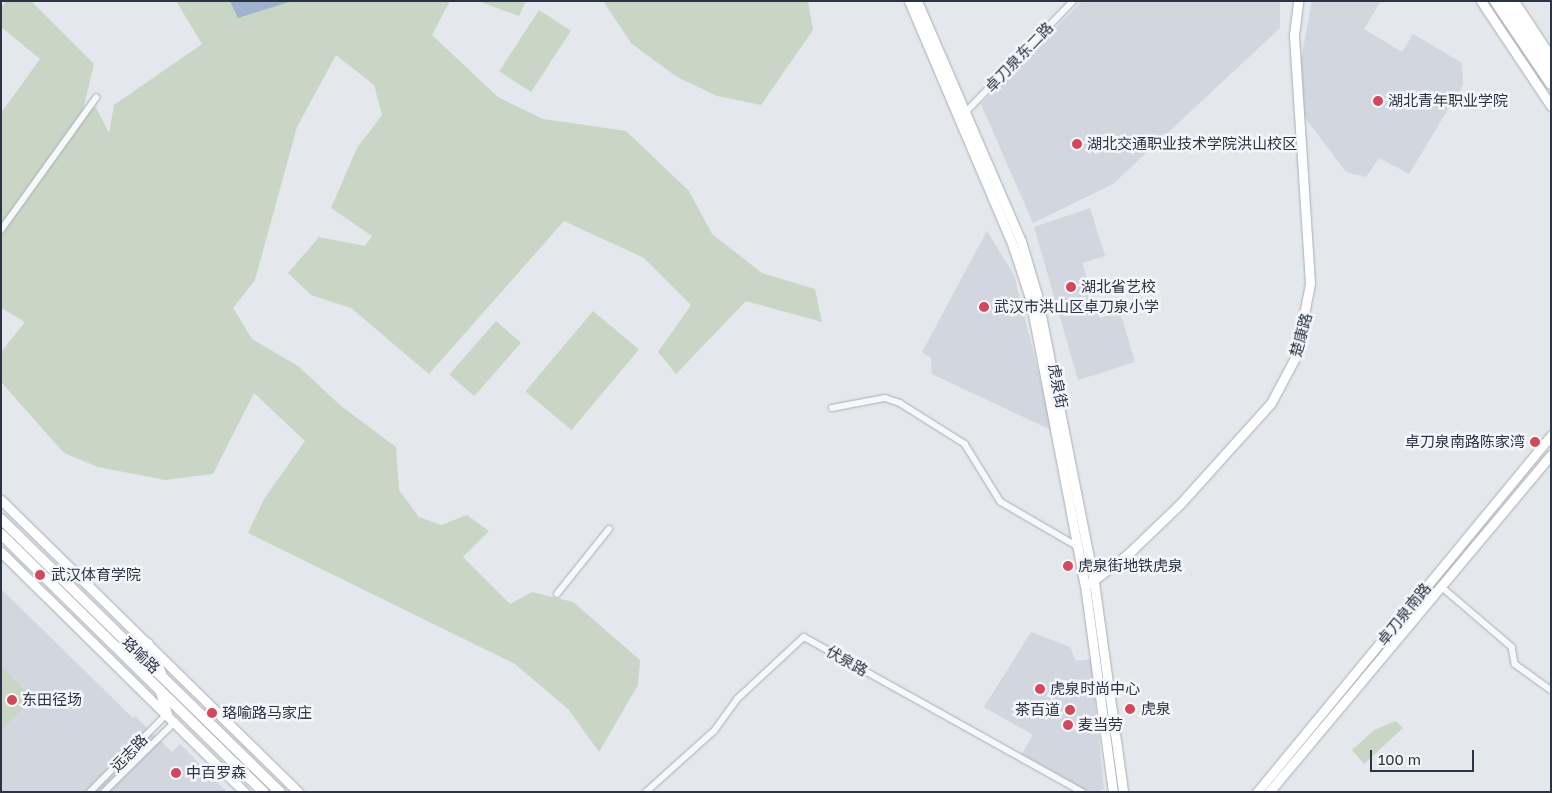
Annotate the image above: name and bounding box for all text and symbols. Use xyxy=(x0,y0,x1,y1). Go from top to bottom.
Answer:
street label: 卓刀泉东二路 xyxy=(981,18,1057,96)
place label: 湖北青年职业学院 xyxy=(1388,92,1508,110)
marker: 湖北青年职业学院 xyxy=(1372,95,1384,107)
place label: 湖北交通职业技术学院洪山校区 xyxy=(1087,135,1297,153)
marker: 湖北交通职业技术学院洪山校区 xyxy=(1071,138,1083,150)
place label: 湖北省艺校 xyxy=(1081,278,1156,296)
marker: 湖北省艺校 xyxy=(1065,281,1077,293)
place label: 武汉市洪山区卓刀泉小学 xyxy=(994,298,1159,316)
marker: 武汉市洪山区卓刀泉小学 xyxy=(978,301,990,313)
street label: 楚康路 xyxy=(1286,311,1316,359)
street label: 虎泉街 xyxy=(1045,362,1071,410)
place label: 卓刀泉南路陈家湾 xyxy=(1405,433,1525,451)
marker: 卓刀泉南路陈家湾 xyxy=(1529,436,1541,448)
place label: 虎泉街地铁虎泉 xyxy=(1078,557,1183,575)
marker: 虎泉街地铁虎泉 xyxy=(1062,560,1074,572)
place label: 武汉体育学院 xyxy=(51,566,141,584)
marker: 武汉体育学院 xyxy=(33,568,47,582)
street label: 卓刀泉南路 xyxy=(1373,579,1435,649)
street label: 珞喻路 xyxy=(119,633,163,677)
street label: 伏泉路 xyxy=(823,642,871,680)
place label: 虎泉时尚中心 xyxy=(1050,680,1140,698)
marker: 虎泉时尚中心 xyxy=(1034,683,1046,695)
place label: 东田径场 xyxy=(22,691,82,709)
marker: 东田径场 xyxy=(6,694,18,706)
place label: 虎泉 xyxy=(1141,700,1171,718)
place label: 茶百道 xyxy=(1015,701,1060,719)
marker: 虎泉 xyxy=(1123,702,1137,716)
place label: 珞喻路马家庄 xyxy=(222,704,312,722)
marker: 茶百道 xyxy=(1064,704,1076,716)
marker: 珞喻路马家庄 xyxy=(206,707,218,719)
place label: 麦当劳 xyxy=(1078,716,1123,734)
marker: 麦当劳 xyxy=(1062,719,1074,731)
street label: 远志路 xyxy=(107,731,151,775)
scale bar xyxy=(1372,740,1476,772)
text: 100 m xyxy=(1378,750,1421,768)
place label: 中百罗森 xyxy=(186,764,246,782)
marker: 中百罗森 xyxy=(170,767,182,779)

